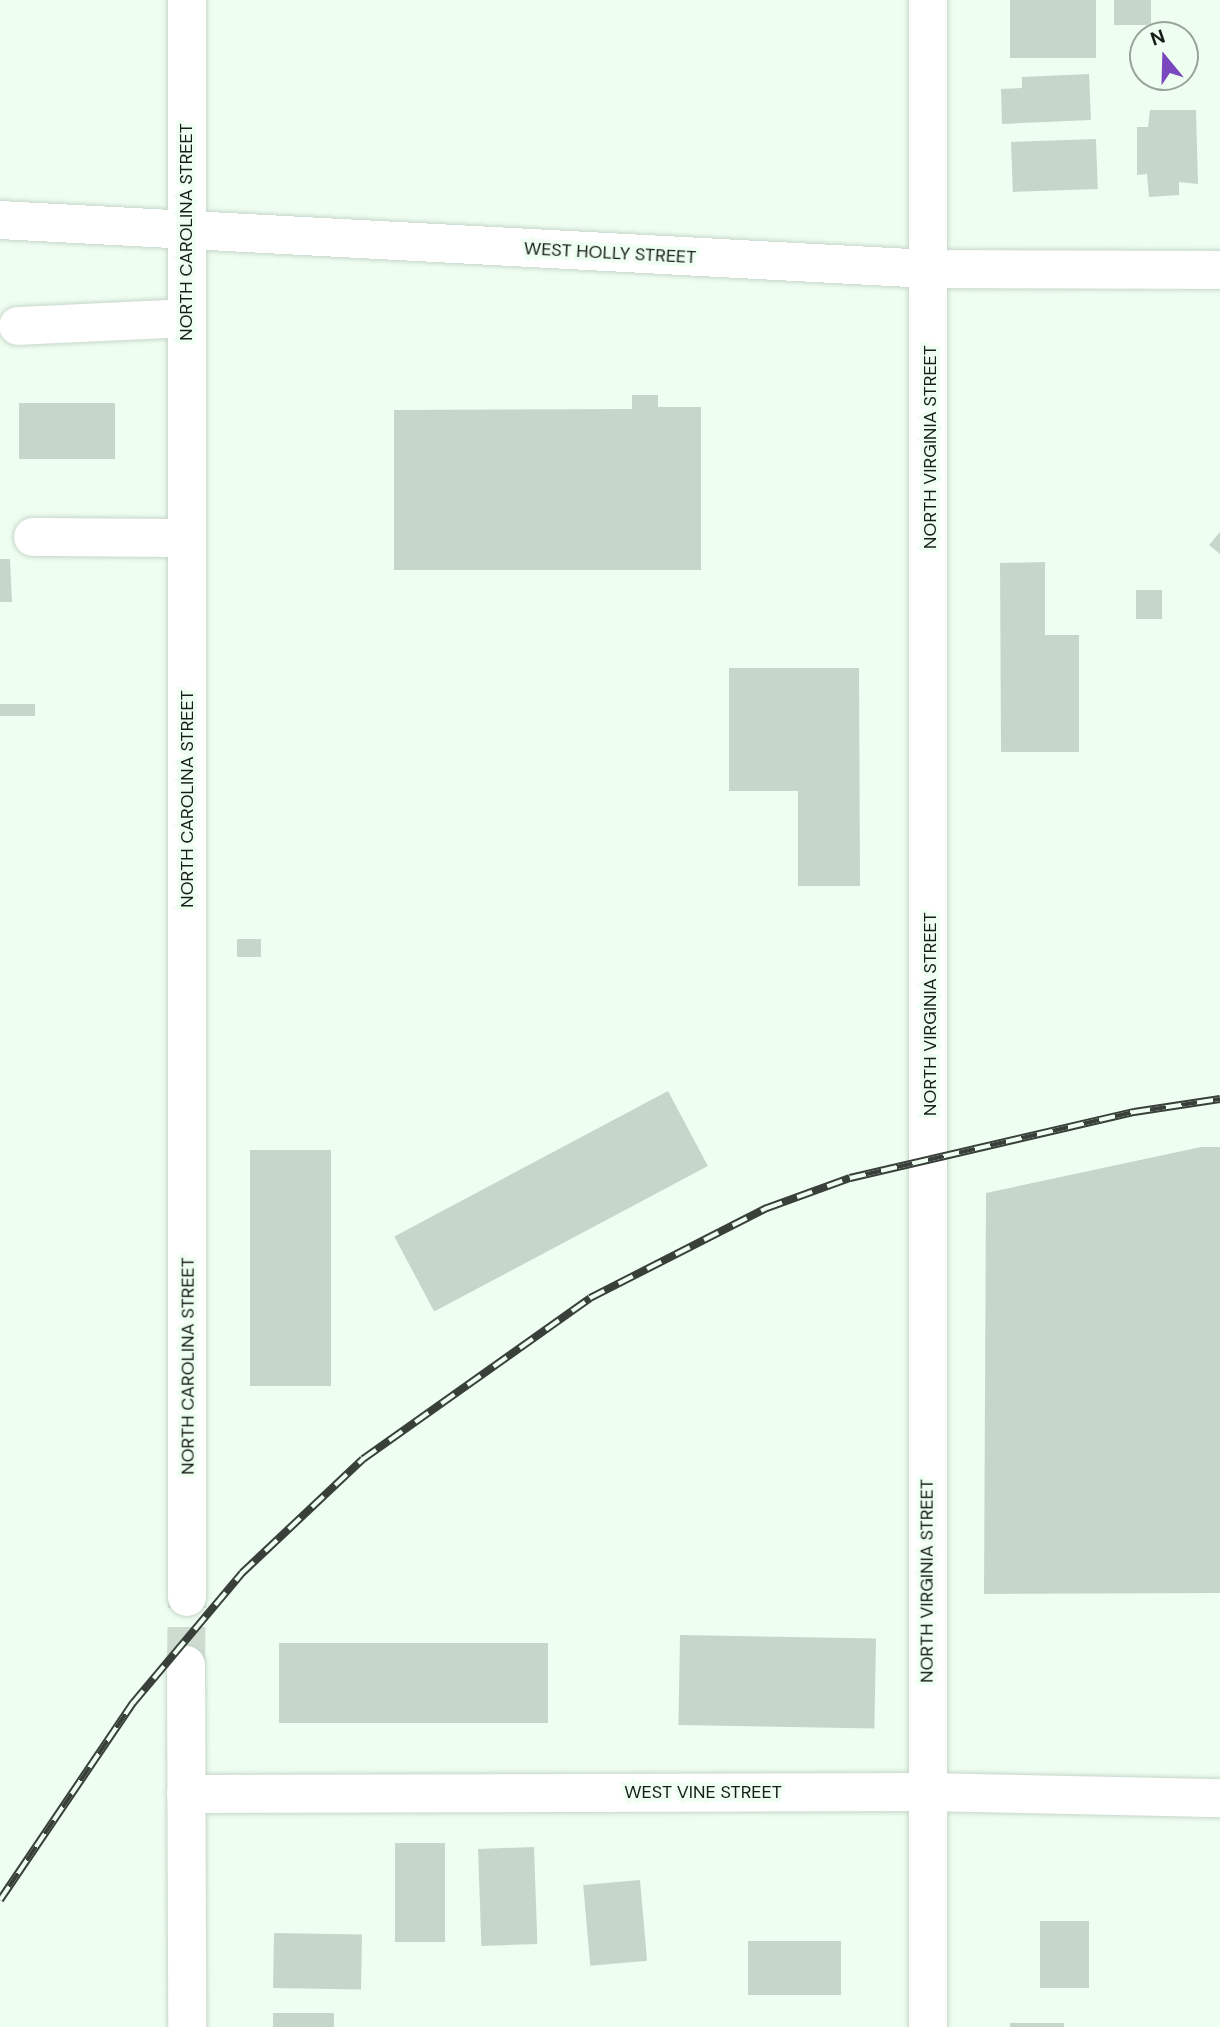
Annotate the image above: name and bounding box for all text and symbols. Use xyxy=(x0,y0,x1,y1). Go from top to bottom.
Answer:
north arrow xyxy=(1129,21,1199,91)
text: N xyxy=(1147,23,1168,52)
street label: NORTH CAROLINA STREET xyxy=(175,123,197,341)
street label: WEST HOLLY STREET xyxy=(523,238,697,268)
street label: NORTH VIRGINIA STREET xyxy=(919,345,941,549)
street label: NORTH CAROLINA STREET xyxy=(176,690,198,908)
street label: NORTH VIRGINIA STREET xyxy=(919,912,941,1116)
street label: NORTH CAROLINA STREET xyxy=(177,1257,199,1475)
street label: NORTH VIRGINIA STREET xyxy=(916,1479,938,1683)
street label: WEST VINE STREET xyxy=(624,1781,782,1803)

